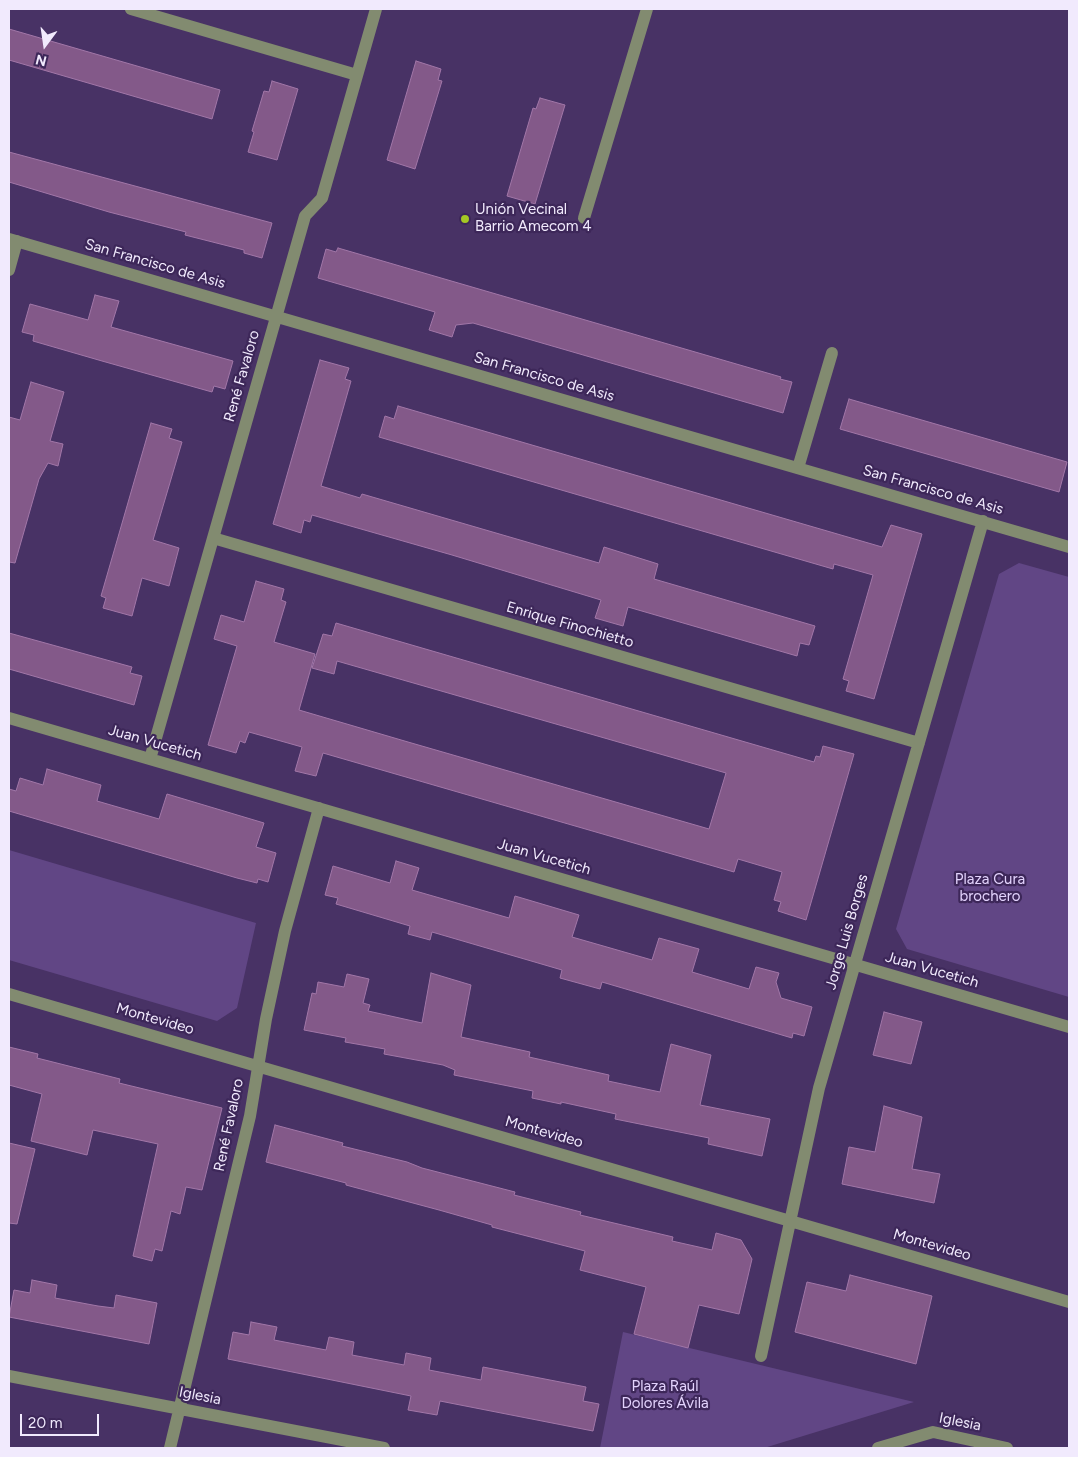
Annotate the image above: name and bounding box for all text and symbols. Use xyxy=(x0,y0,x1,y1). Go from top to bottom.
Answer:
north arrow xyxy=(20,20,70,70)
text: N xyxy=(34,50,49,70)
place label: Unión Vecinal Barrio Amecom 4 xyxy=(475,201,592,236)
marker: Unión Vecinal Barrio Amecom 4 xyxy=(459,213,471,225)
street label: San Francisco de Asis xyxy=(83,235,227,293)
street label: René Favaloro xyxy=(220,328,264,424)
street label: San Francisco de Asis xyxy=(472,348,616,406)
street label: San Francisco de Asis xyxy=(861,461,1005,519)
street label: Enrique Finochietto xyxy=(504,598,636,652)
street label: Juan Vucetich xyxy=(106,721,204,765)
street label: Juan Vucetich xyxy=(495,835,593,879)
park label: Plaza Cura brochero xyxy=(955,871,1025,906)
street label: Jorge Luis Borges xyxy=(822,872,872,992)
street label: Juan Vucetich xyxy=(883,948,981,992)
street label: Montevideo xyxy=(114,999,196,1039)
street label: René Favaloro xyxy=(210,1077,248,1173)
street label: Montevideo xyxy=(503,1112,585,1152)
street label: Montevideo xyxy=(891,1225,973,1265)
park label: Plaza Raúl Dolores Ávila xyxy=(621,1378,709,1413)
street label: Iglesia xyxy=(177,1383,223,1409)
scale bar xyxy=(22,1404,101,1436)
street label: Iglesia xyxy=(937,1409,983,1435)
text: 20 m xyxy=(28,1414,62,1432)

